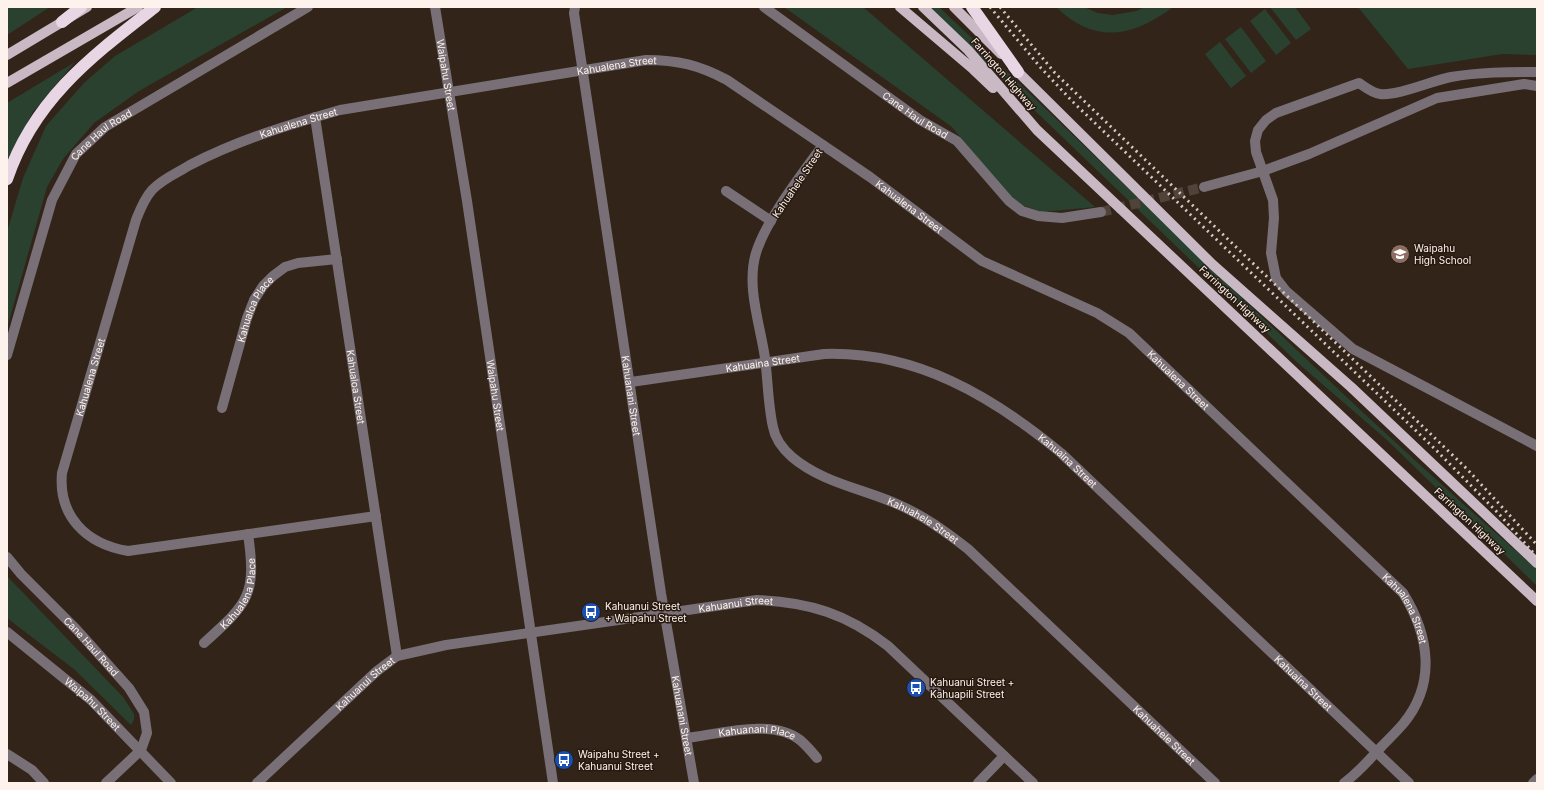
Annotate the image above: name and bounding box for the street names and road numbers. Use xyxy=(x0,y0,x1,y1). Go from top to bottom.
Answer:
street label: Farrington Highway xyxy=(969,35,1039,113)
street label: Waipahu Street xyxy=(434,38,458,112)
street label: Kahualena Street xyxy=(576,54,658,77)
street label: Cane Haul Road xyxy=(880,89,950,141)
street label: Kahualena Street xyxy=(258,105,339,141)
street label: Cane Haul Road xyxy=(68,107,134,162)
street label: Kahuahele Street xyxy=(769,146,825,220)
street label: Kahualena Street xyxy=(873,177,946,236)
street label: Farrington Highway xyxy=(1197,263,1273,335)
street label: Kahualoa Place xyxy=(235,273,276,343)
street label: Kahualena Street xyxy=(73,336,107,418)
street label: Kahualena Street xyxy=(1145,348,1212,413)
street label: Kahualoa Street xyxy=(344,349,368,426)
street label: Kahuaina Street xyxy=(725,351,801,374)
street label: Kahuanani Street xyxy=(619,355,643,437)
street label: Waipahu Street xyxy=(484,359,507,433)
street label: Kahuaina Street xyxy=(1036,431,1100,491)
street label: Farrington Highway xyxy=(1432,485,1508,557)
street label: Kahuahele Street xyxy=(886,495,962,546)
street label: Kahualena Place xyxy=(217,558,257,631)
street label: Kahualena Street xyxy=(1380,571,1430,645)
street label: Kahuanui Street xyxy=(698,594,774,614)
street label: Cane Haul Road xyxy=(61,614,121,678)
street label: Kahuaina Street xyxy=(1272,653,1335,714)
street label: Kahuanui Street xyxy=(333,654,398,713)
street label: Waipahu Street xyxy=(62,675,124,734)
street label: Kahuanani Street xyxy=(669,675,695,757)
street label: Kahuahele Street xyxy=(1131,703,1198,768)
street label: Kahuanani Place xyxy=(717,723,798,742)

